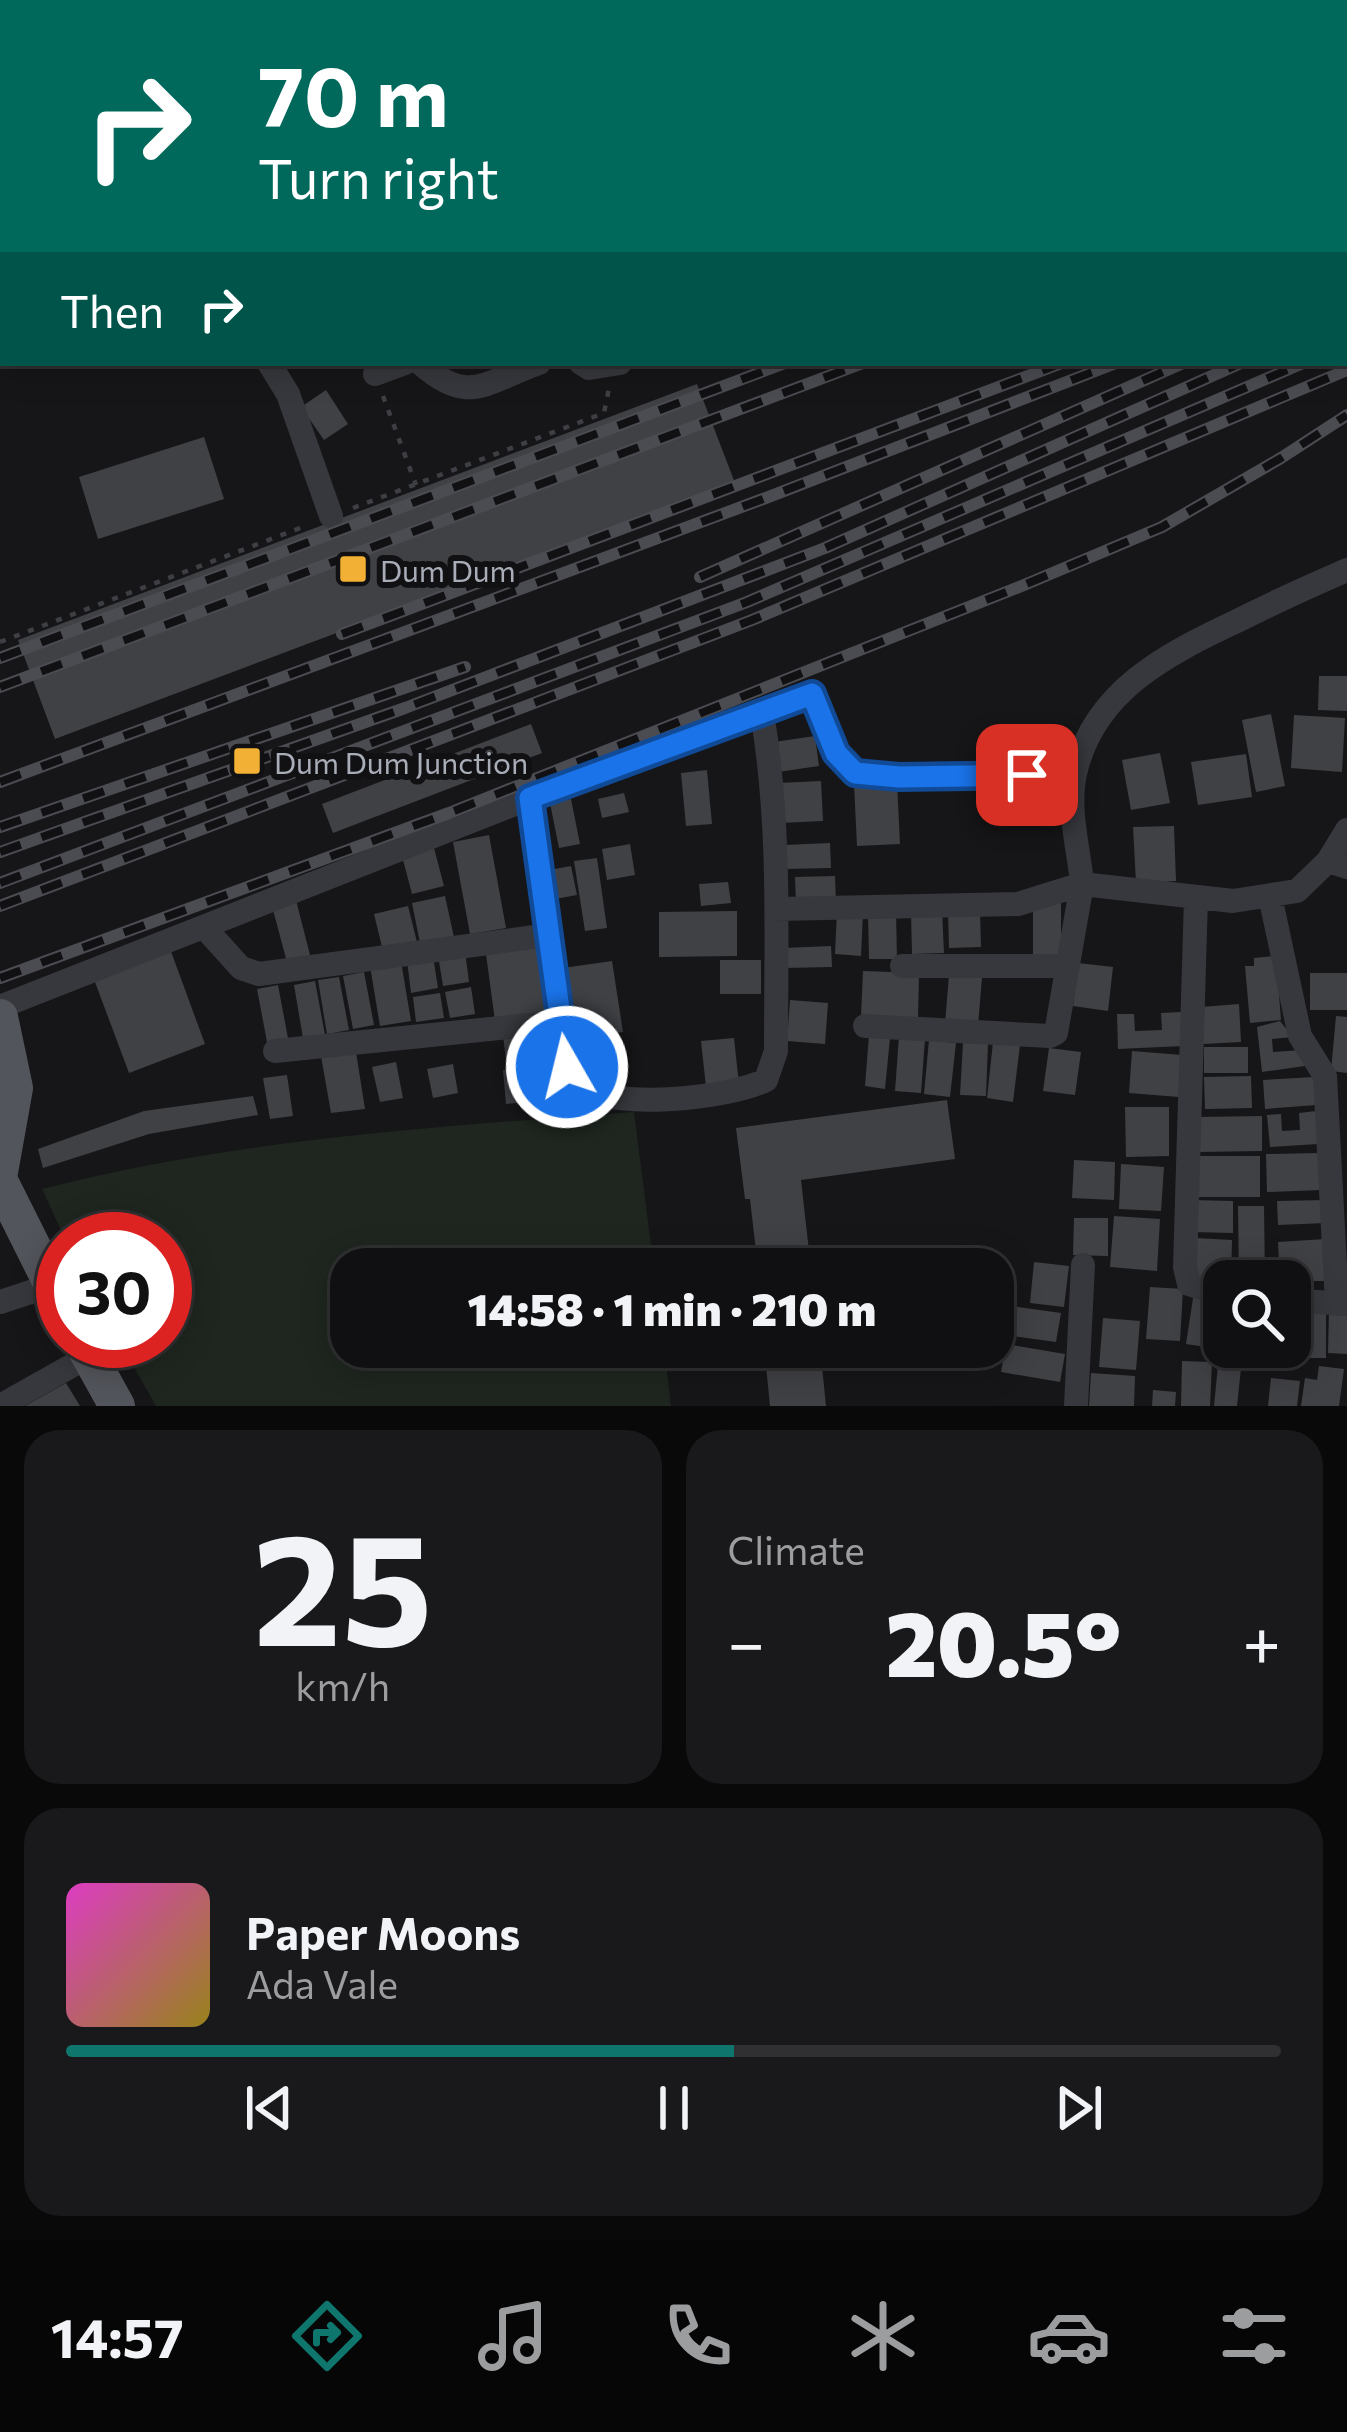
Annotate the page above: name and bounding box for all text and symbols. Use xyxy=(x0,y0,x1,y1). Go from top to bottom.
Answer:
text: 70 m xyxy=(258,42,449,144)
icon: right xyxy=(60,48,216,204)
text: Turn right xyxy=(258,144,499,210)
icon: right xyxy=(188,276,254,342)
text: Then xyxy=(60,282,164,337)
place label: Dum Dum xyxy=(380,551,516,588)
marker: Dum Dum xyxy=(337,553,369,585)
pin xyxy=(976,724,1078,826)
icon: arrive xyxy=(994,742,1060,808)
place label: Dum Dum Junction xyxy=(274,743,528,780)
marker: Dum Dum Junction xyxy=(231,745,263,777)
position arrow xyxy=(504,1004,630,1130)
speed limit sign: 30 xyxy=(36,1212,192,1368)
map controls xyxy=(1203,1260,1311,1368)
button: search xyxy=(1203,1260,1311,1368)
text: 14:58 · 1 min · 210 m xyxy=(468,1280,876,1335)
text: 25 xyxy=(253,1487,433,1678)
text: Climate xyxy=(728,1525,865,1573)
text: 20.5° xyxy=(886,1585,1122,1696)
text: − xyxy=(728,1600,765,1681)
text: + xyxy=(1242,1600,1281,1681)
text: km/h xyxy=(295,1661,390,1709)
text: Paper Moons xyxy=(246,1904,520,1959)
text: Ada Vale xyxy=(246,1959,398,2007)
icon: previous xyxy=(236,2075,302,2141)
icon: pause xyxy=(641,2075,707,2141)
icon: next xyxy=(1046,2075,1112,2141)
icon: directions xyxy=(285,2294,369,2378)
icon: music xyxy=(471,2294,555,2378)
icon: phone xyxy=(656,2294,740,2378)
icon: climate xyxy=(841,2294,925,2378)
icon: car xyxy=(1027,2294,1111,2378)
icon: filters xyxy=(1212,2294,1296,2378)
text: 14:57 xyxy=(51,2303,184,2369)

